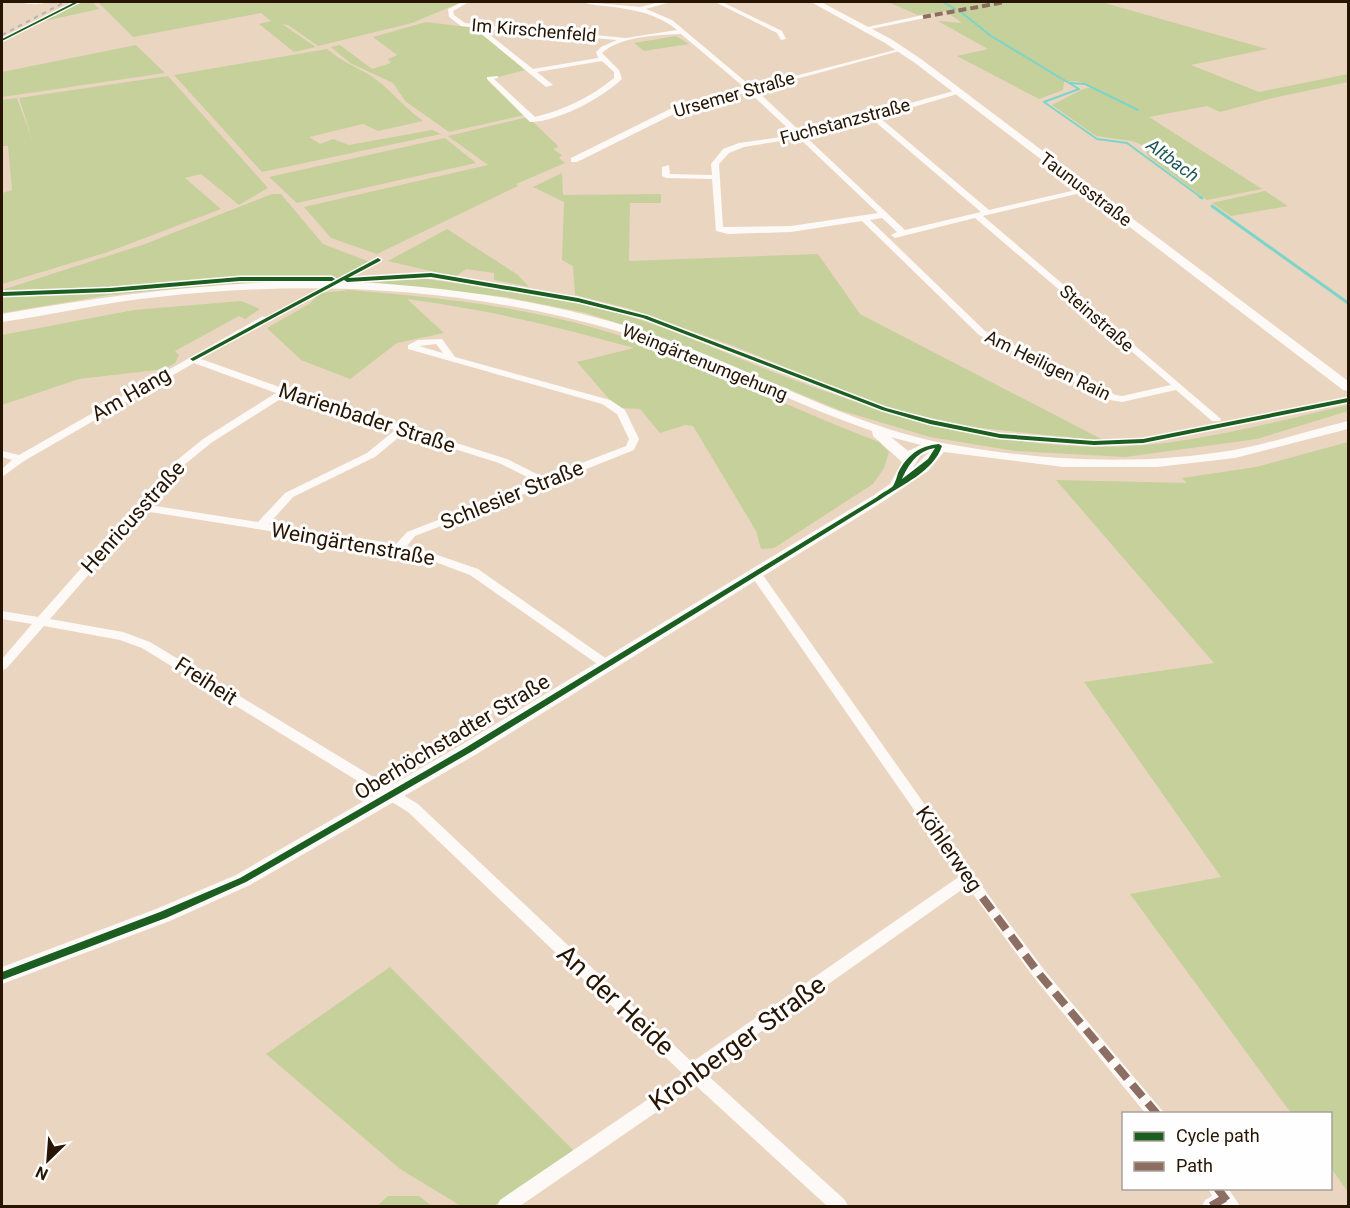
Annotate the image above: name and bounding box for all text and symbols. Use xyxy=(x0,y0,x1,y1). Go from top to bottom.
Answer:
street label: Im Kirschenfeld xyxy=(471,14,597,46)
street label: Ursemer Straße xyxy=(671,67,797,121)
street label: Fuchstanzstraße xyxy=(778,94,912,148)
water label: Altbach xyxy=(1142,133,1203,186)
street label: Taunusstraße xyxy=(1036,148,1136,230)
street label: Steinstraße xyxy=(1056,280,1138,356)
street label: Weingärtenumgehung xyxy=(619,319,791,405)
street label: Am Heiligen Rain xyxy=(982,326,1114,404)
street label: Am Hang xyxy=(87,362,175,426)
street label: Marienbader Straße xyxy=(276,378,458,458)
street label: Schlesier Straße xyxy=(437,455,587,535)
street label: Henricusstraße xyxy=(76,456,190,578)
street label: Weingärtenstraße xyxy=(269,518,437,570)
street label: Freiheit xyxy=(170,652,242,710)
street label: Oberhöchstadter Straße xyxy=(350,669,554,805)
street label: Köhlerweg xyxy=(911,802,987,896)
street label: An der Heide xyxy=(551,938,681,1062)
street label: Kronberger Straße xyxy=(643,969,831,1117)
legend xyxy=(1122,1112,1332,1190)
text: Cycle path xyxy=(1176,1125,1260,1146)
north arrow xyxy=(18,1130,78,1190)
text: Path xyxy=(1176,1155,1213,1176)
text: N xyxy=(33,1162,51,1184)

